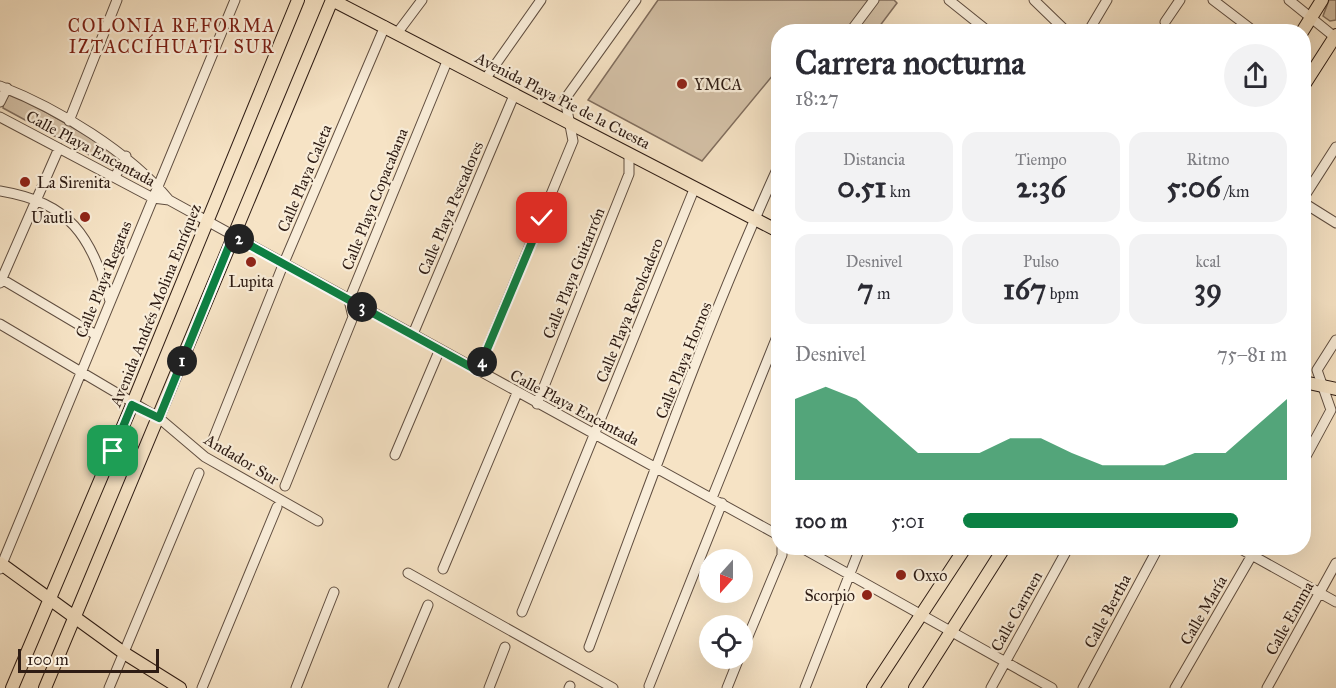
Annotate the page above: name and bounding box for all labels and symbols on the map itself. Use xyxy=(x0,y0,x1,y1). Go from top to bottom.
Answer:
district label: COLONIA REFORMA IZTACCÍHUATL SUR xyxy=(68,15,276,58)
street label: Avenida Playa Pie de la Cuesta xyxy=(471,48,654,153)
place label: YMCA xyxy=(694,75,742,94)
marker: YMCA xyxy=(675,77,689,91)
street label: Calle Playa Encantada xyxy=(23,106,159,191)
street label: Calle Playa Caleta xyxy=(273,121,336,235)
street label: Calle Playa Copacabana xyxy=(337,125,412,273)
street label: Calle Playa Pescadores xyxy=(414,138,487,278)
place label: La Sirenita xyxy=(37,173,111,192)
marker: La Sirenita xyxy=(18,175,32,189)
pin xyxy=(516,192,567,243)
street label: Avenida Andrés Molina Enríquez xyxy=(106,200,206,411)
street label: Calle Playa Guitarrón xyxy=(538,205,609,342)
place label: Uautli xyxy=(31,208,74,227)
marker: Uautli xyxy=(78,210,92,224)
street label: Calle Playa Regatas xyxy=(71,218,137,341)
pin: 2 xyxy=(224,224,254,254)
street label: Calle Playa Revolcadero xyxy=(592,235,667,385)
marker: Lupita xyxy=(244,255,258,269)
place label: Lupita xyxy=(228,272,274,291)
pin: 3 xyxy=(347,292,377,322)
street label: Calle Playa Hornos xyxy=(651,299,716,421)
pin: 1 xyxy=(167,346,197,376)
pin: 4 xyxy=(467,347,497,377)
street label: Calle Playa Encantada xyxy=(507,365,643,450)
pin xyxy=(87,425,138,476)
street label: Andador Sur xyxy=(200,429,282,489)
north arrow xyxy=(699,549,753,603)
place label: Oxxo xyxy=(913,566,947,585)
marker: Oxxo xyxy=(894,568,908,582)
street label: Calle Carmen xyxy=(987,568,1046,655)
street label: Calle Bertha xyxy=(1080,571,1135,651)
street label: Calle María xyxy=(1176,572,1231,648)
street label: Calle Emma xyxy=(1261,578,1318,658)
place label: Scorpio xyxy=(804,586,855,605)
marker: Scorpio xyxy=(860,588,874,602)
scale bar xyxy=(18,646,159,674)

